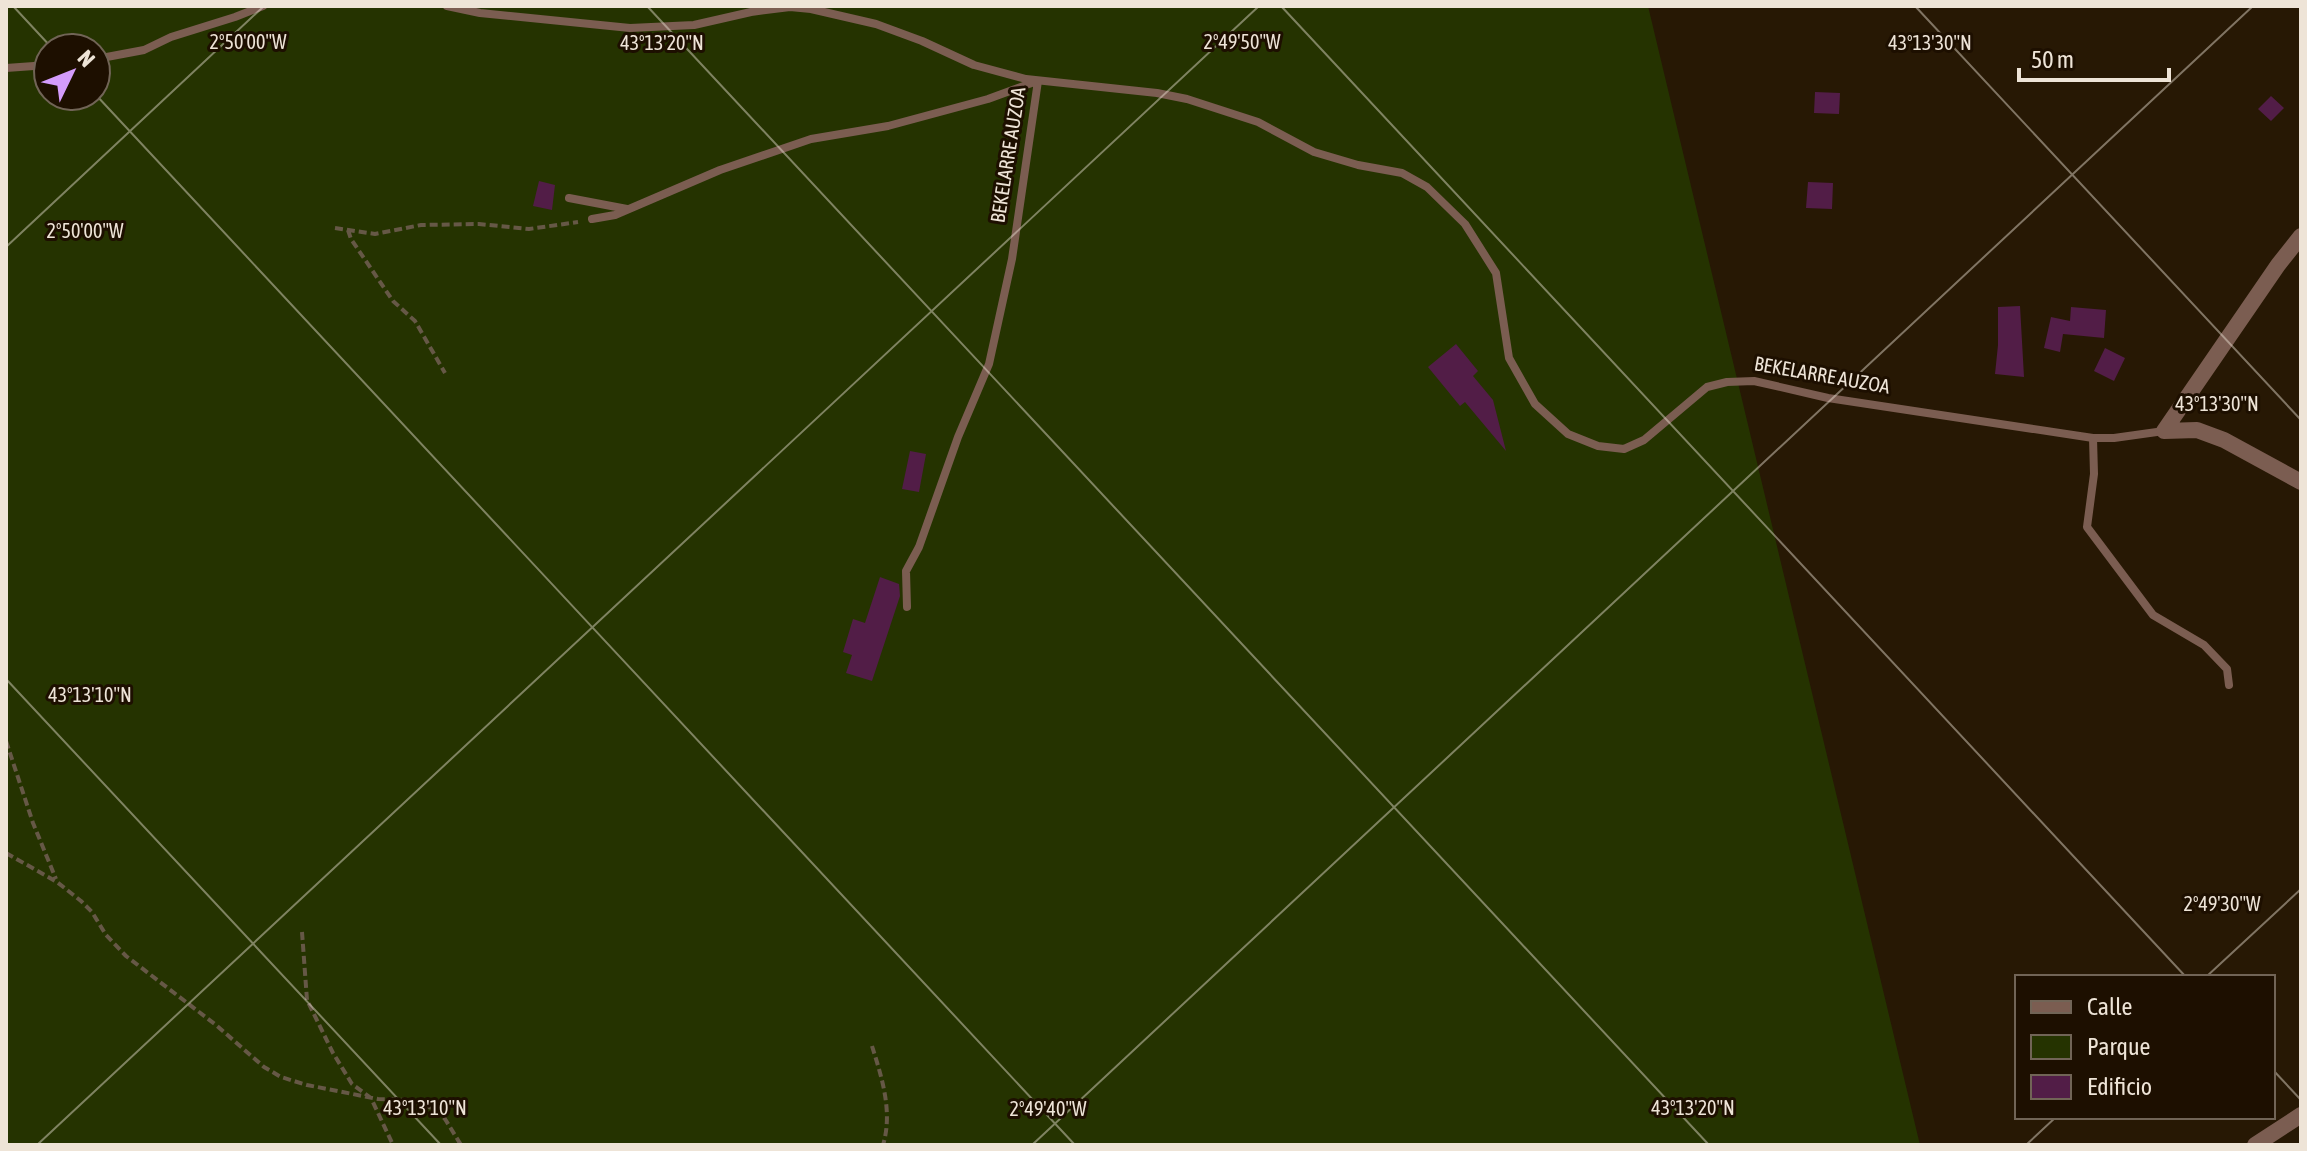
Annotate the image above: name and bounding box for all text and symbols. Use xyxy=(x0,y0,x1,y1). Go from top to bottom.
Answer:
text: 2°50'00"W xyxy=(210,30,287,53)
text: 2°49'50"W xyxy=(1204,30,1281,53)
text: 43°13'20"N xyxy=(620,31,704,54)
text: 43°13'30"N xyxy=(1888,31,1972,54)
north arrow xyxy=(32,32,112,112)
scale bar xyxy=(2019,32,2169,82)
text: N xyxy=(73,45,101,72)
text: 50 m xyxy=(2031,46,2074,73)
street label: BEKELARRE AUZOA xyxy=(985,85,1030,224)
text: 2°50'00"W xyxy=(47,219,124,242)
street label: BEKELARRE AUZOA xyxy=(1753,351,1892,398)
text: 43°13'30"N xyxy=(2175,392,2259,415)
text: 43°13'10"N xyxy=(48,683,132,706)
text: 2°49'30"W xyxy=(2184,892,2261,915)
legend xyxy=(2015,975,2275,1119)
text: Calle xyxy=(2087,993,2132,1020)
text: Parque xyxy=(2087,1033,2150,1060)
text: Edificio xyxy=(2087,1073,2152,1100)
text: 43°13'10"N xyxy=(383,1096,467,1119)
text: 43°13'20"N xyxy=(1651,1096,1735,1119)
text: 2°49'40"W xyxy=(1010,1097,1087,1120)

